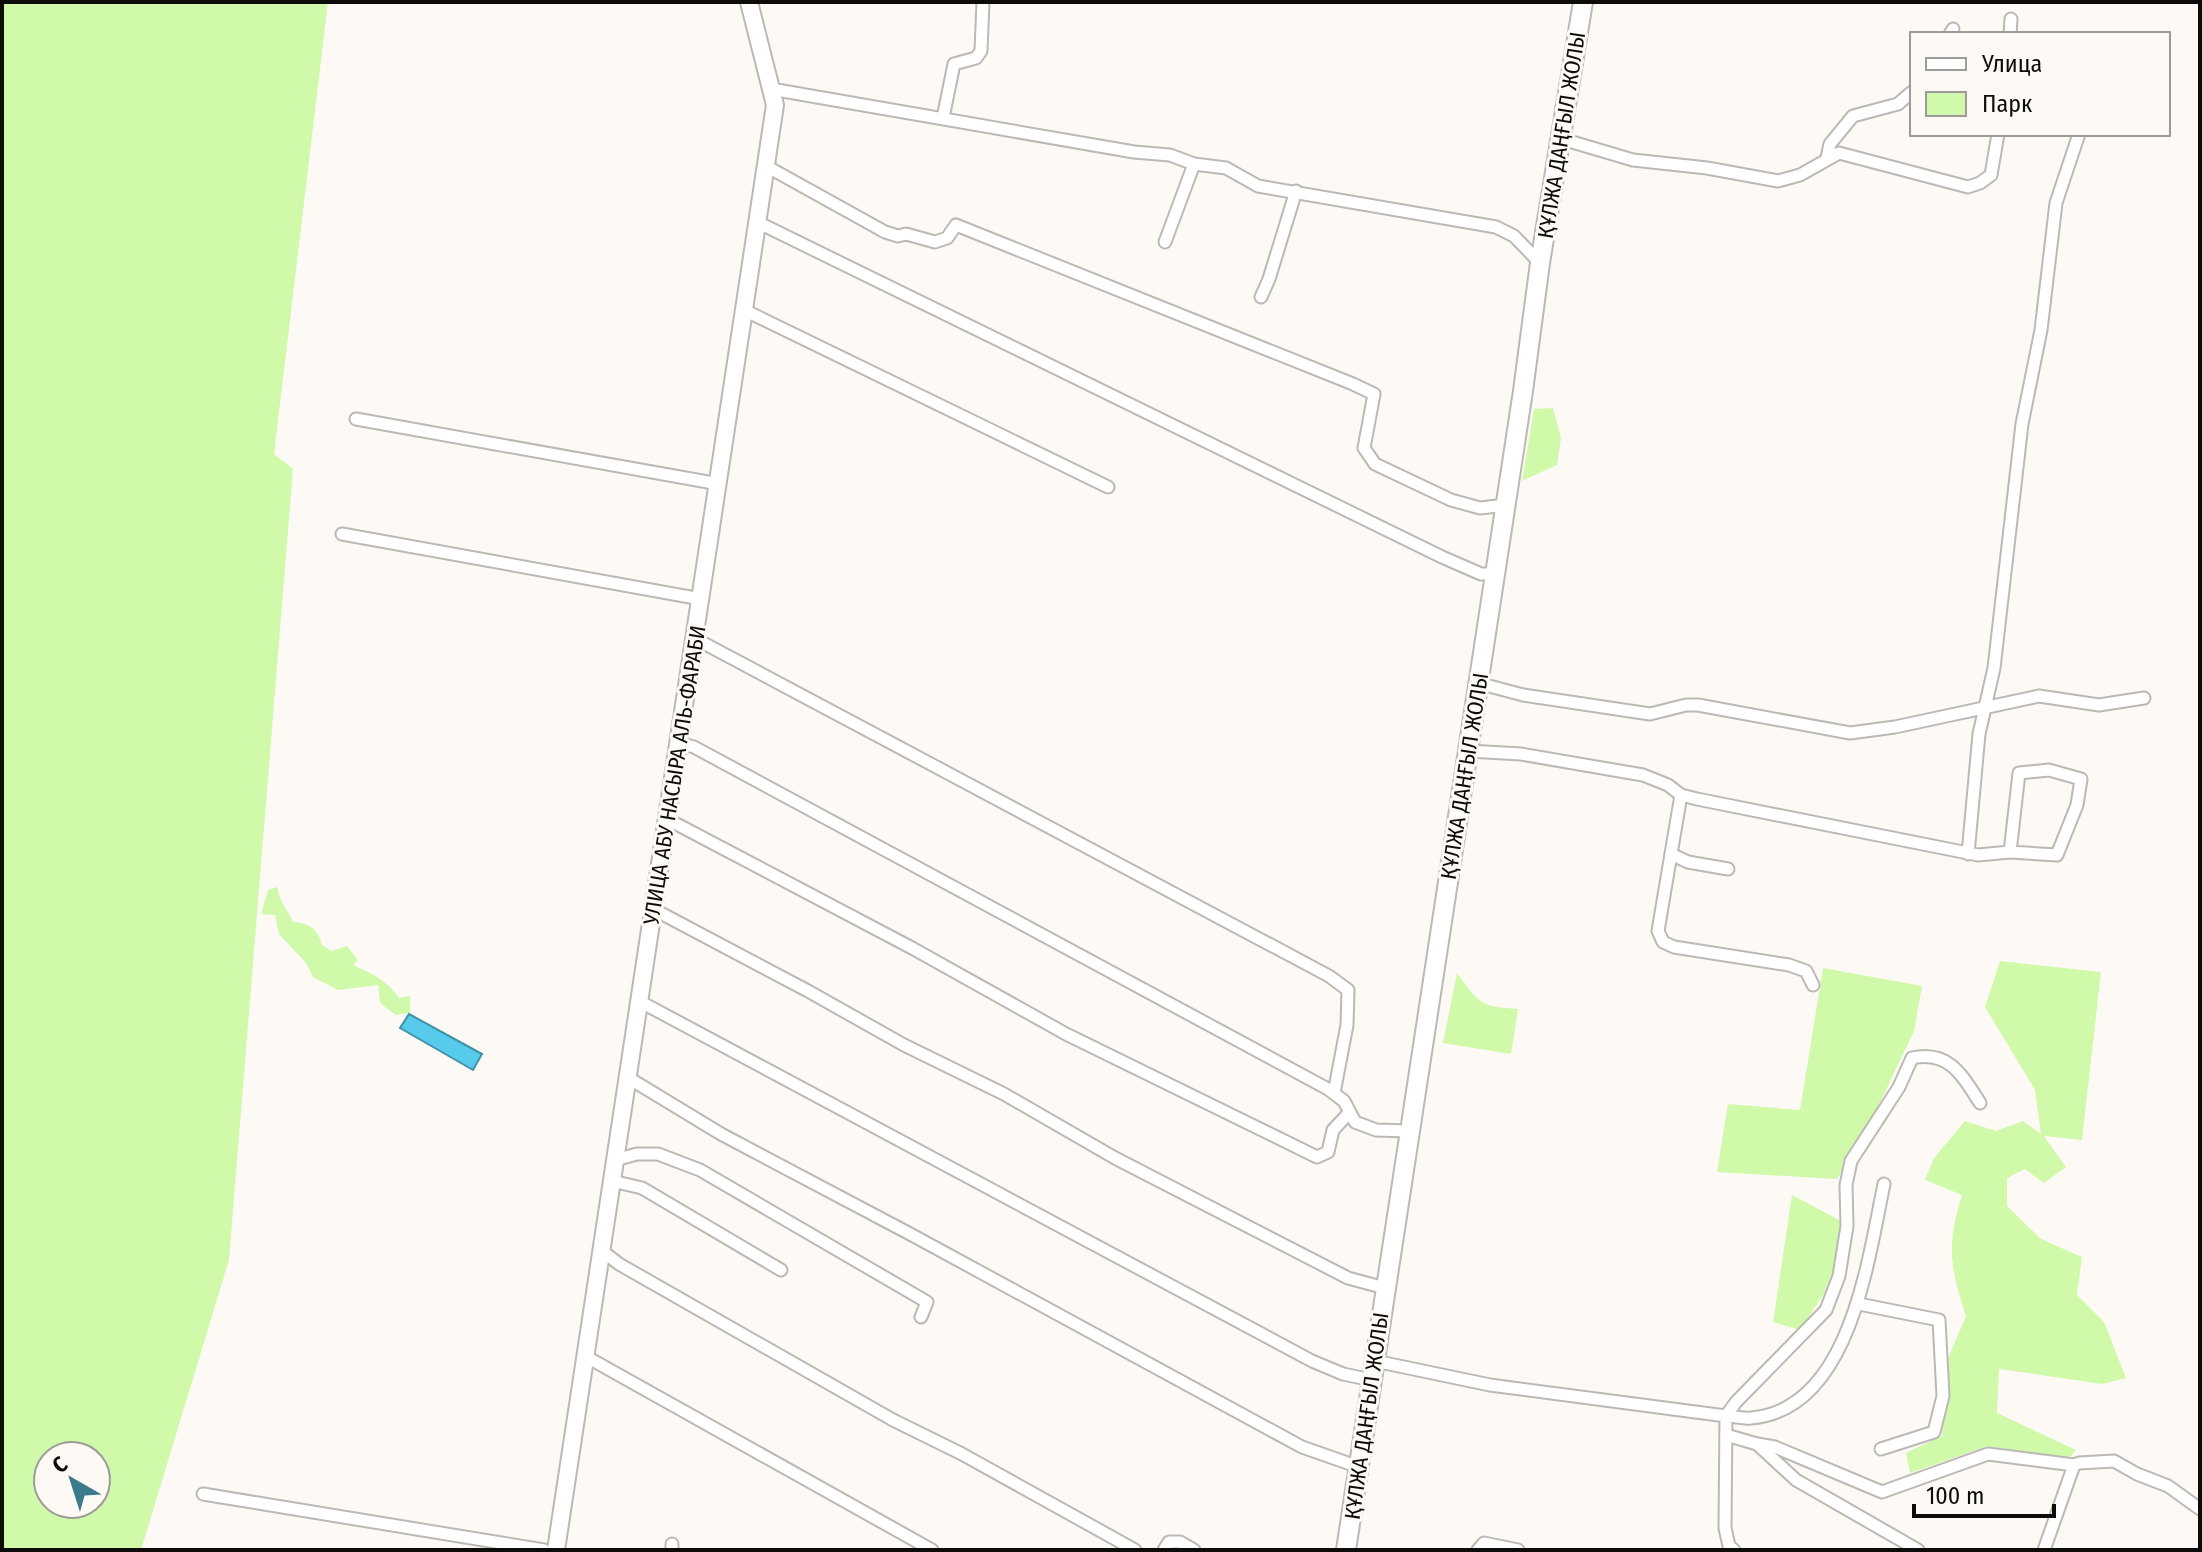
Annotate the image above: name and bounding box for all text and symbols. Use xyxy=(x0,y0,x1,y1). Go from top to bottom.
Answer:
street label: ҚҰЛЖА ДАҢҒЫЛ ЖОЛЫ xyxy=(1532,30,1591,240)
legend xyxy=(1910,32,2170,136)
text: Улица xyxy=(1981,50,2042,78)
text: Парк xyxy=(1982,90,2033,118)
street label: УЛИЦА АБУ НАСЫРА АЛЬ-ФАРАБИ xyxy=(637,624,711,928)
street label: ҚҰЛЖА ДАҢҒЫЛ ЖОЛЫ xyxy=(1435,671,1494,881)
street label: ҚҰЛЖА ДАҢҒЫЛ ЖОЛЫ xyxy=(1339,1311,1394,1521)
north arrow xyxy=(32,1440,112,1520)
text: С xyxy=(47,1450,73,1479)
scale bar xyxy=(1914,1468,2054,1518)
text: 100 m xyxy=(1926,1482,1984,1510)

